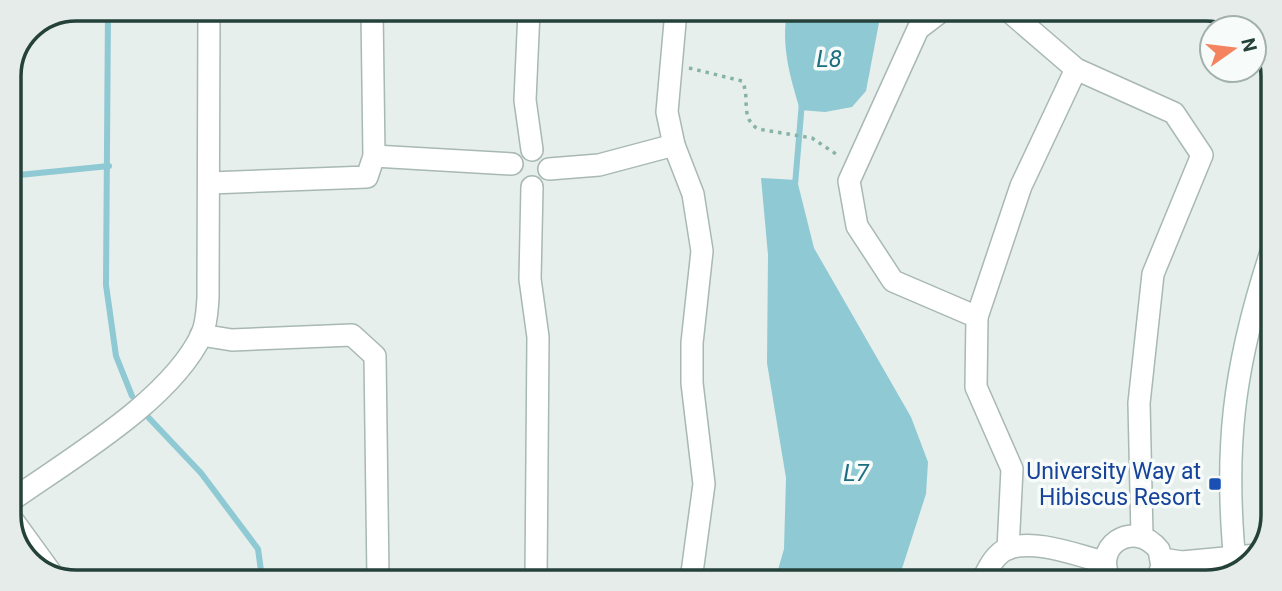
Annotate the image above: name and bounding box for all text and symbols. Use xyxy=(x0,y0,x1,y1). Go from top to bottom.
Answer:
north arrow xyxy=(1198,14,1268,84)
text: N xyxy=(1236,36,1262,54)
water label: L8 xyxy=(816,45,842,73)
place label: University Way at Hibiscus Resort xyxy=(1026,458,1201,511)
water label: L7 xyxy=(843,459,870,487)
marker: University Way at Hibiscus Resort xyxy=(1207,476,1223,492)

